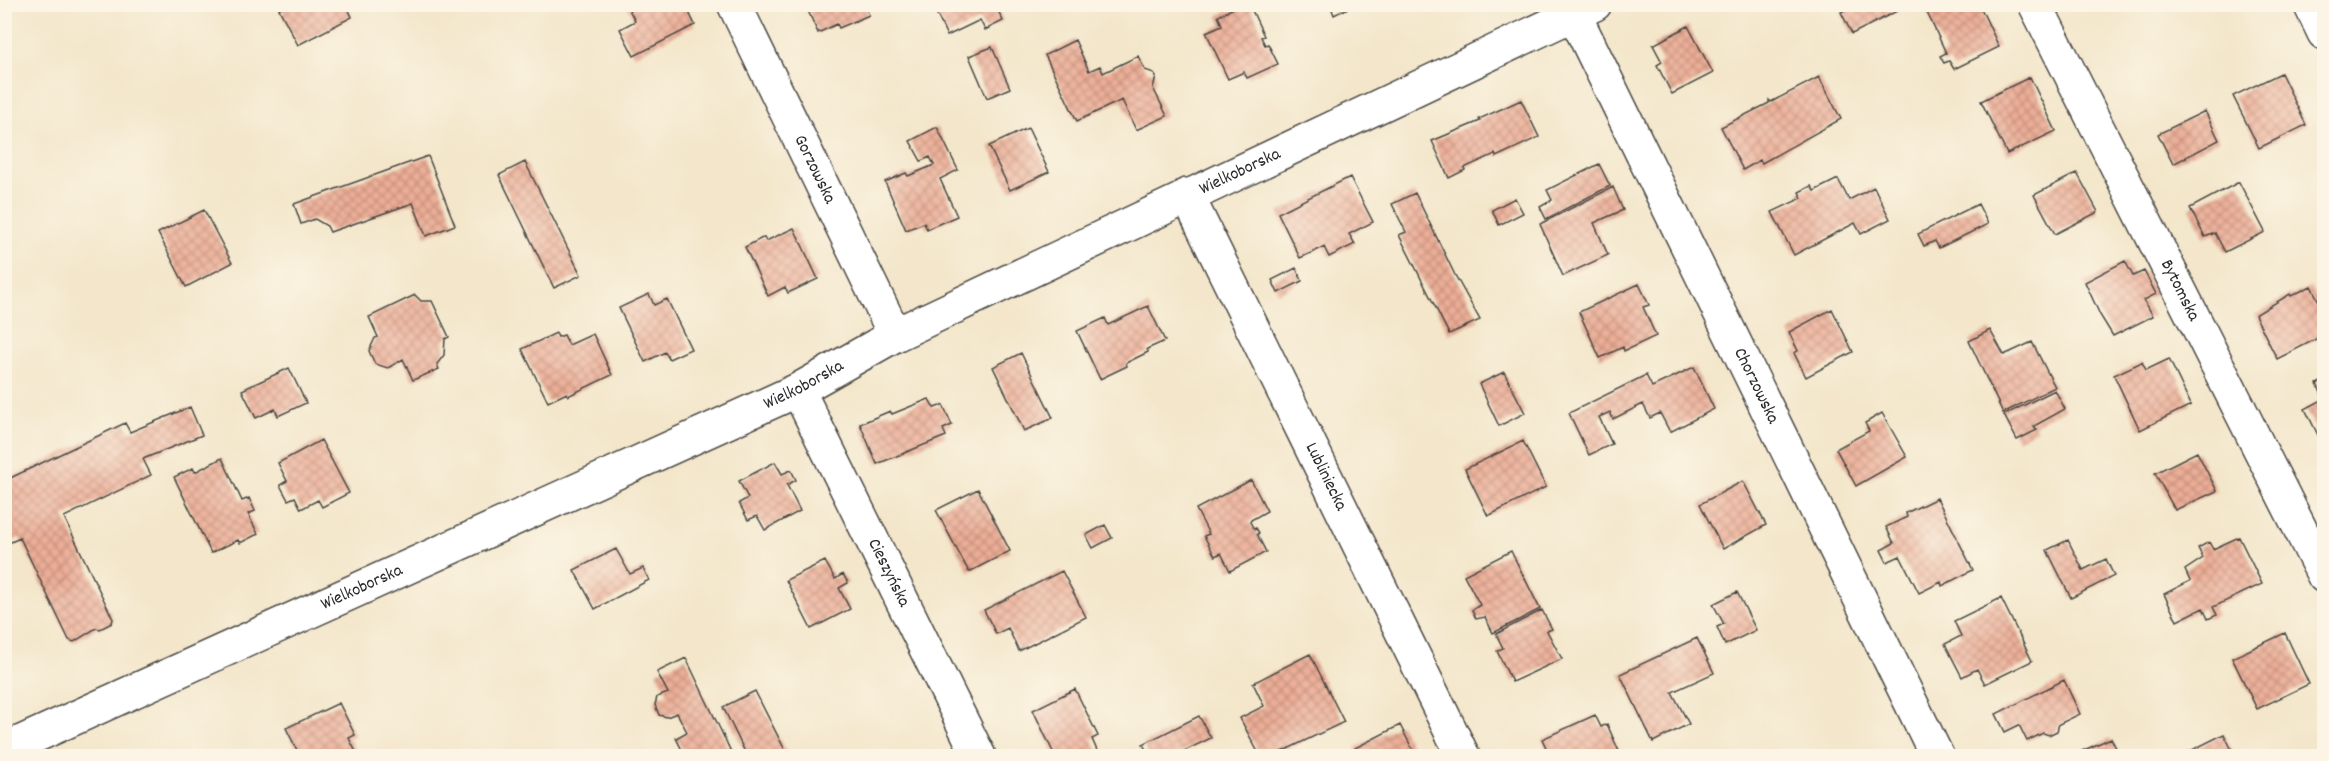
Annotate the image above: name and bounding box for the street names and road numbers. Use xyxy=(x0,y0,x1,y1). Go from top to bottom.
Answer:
street label: Gorzowska xyxy=(787,131,842,209)
street label: Wielkoborska xyxy=(1195,142,1285,202)
street label: Bytomska xyxy=(2154,255,2206,326)
street label: Chorzowska xyxy=(1727,344,1785,429)
street label: Wielkoborska xyxy=(760,354,849,416)
street label: Lubliniecka xyxy=(1298,438,1353,516)
street label: Cieszyńska xyxy=(861,534,916,612)
street label: Wielkoborska xyxy=(317,558,407,617)

